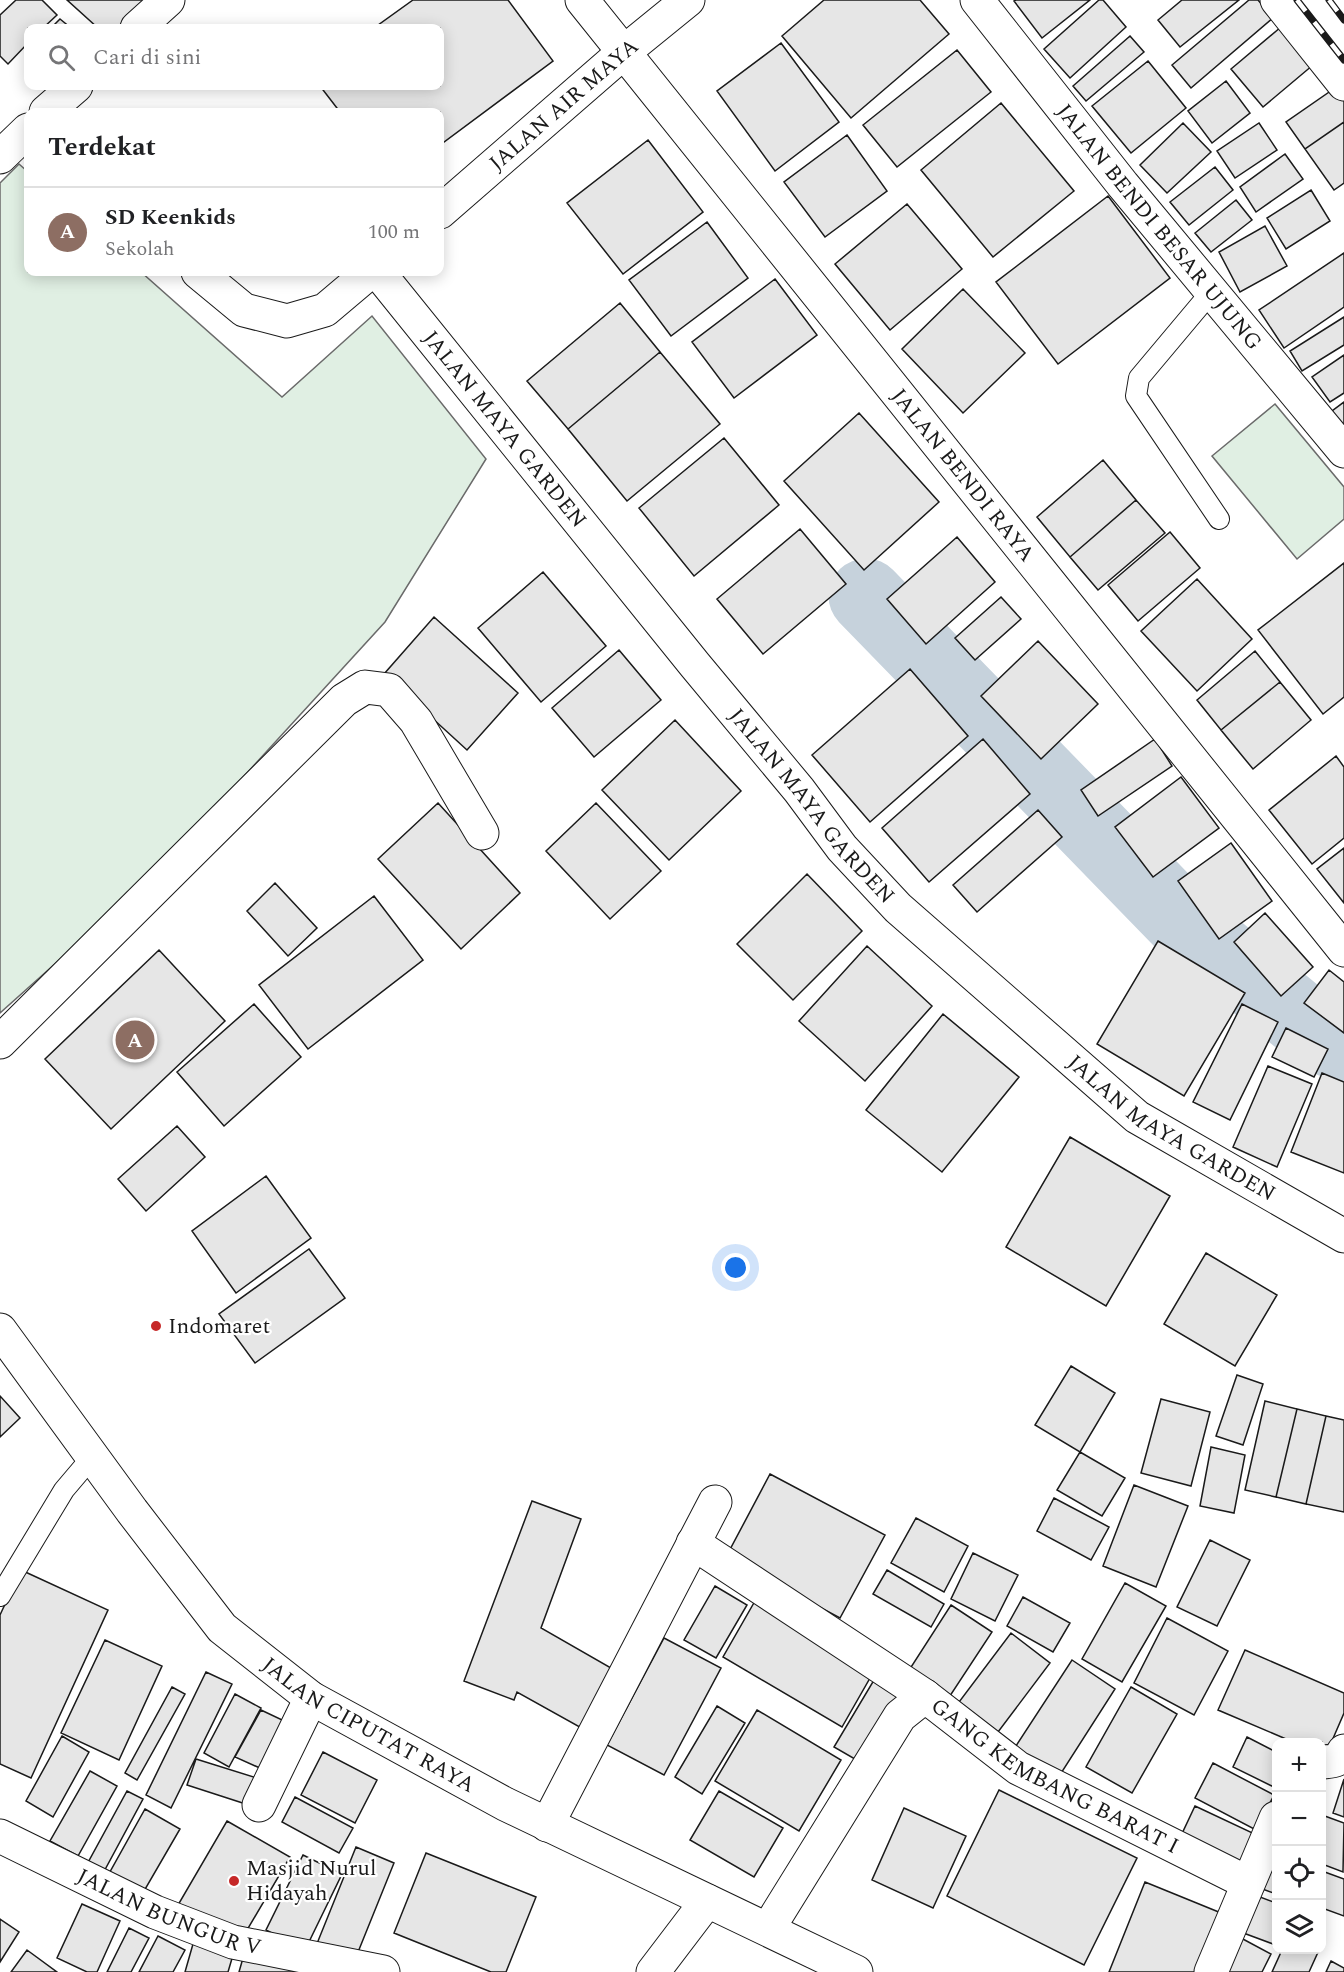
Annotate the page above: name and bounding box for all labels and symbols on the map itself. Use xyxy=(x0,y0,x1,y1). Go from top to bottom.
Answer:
street label: JALAN AIR MAYA xyxy=(482,30,646,179)
street label: JALAN BENDI BESAR UJUNG xyxy=(1048,97,1270,357)
street label: JALAN MAYA GARDEN xyxy=(415,323,595,535)
street label: JALAN BENDI RAYA xyxy=(883,381,1043,569)
street label: JALAN MAYA GARDEN xyxy=(721,701,903,911)
pin: A xyxy=(116,1018,154,1062)
street label: JALAN MAYA GARDEN xyxy=(1060,1047,1282,1210)
your location xyxy=(721,1253,750,1282)
place label: Indomaret xyxy=(168,1310,271,1343)
marker: Indomaret xyxy=(149,1319,163,1333)
street label: JALAN CIPUTAT RAYA xyxy=(255,1649,481,1801)
street label: GANG KEMBANG BARAT I xyxy=(924,1690,1185,1862)
place label: Masjid Nurul Hidayah xyxy=(246,1852,376,1910)
street label: JALAN BUNGUR V xyxy=(71,1860,264,1964)
marker: Masjid Nurul Hidayah xyxy=(227,1874,241,1888)

